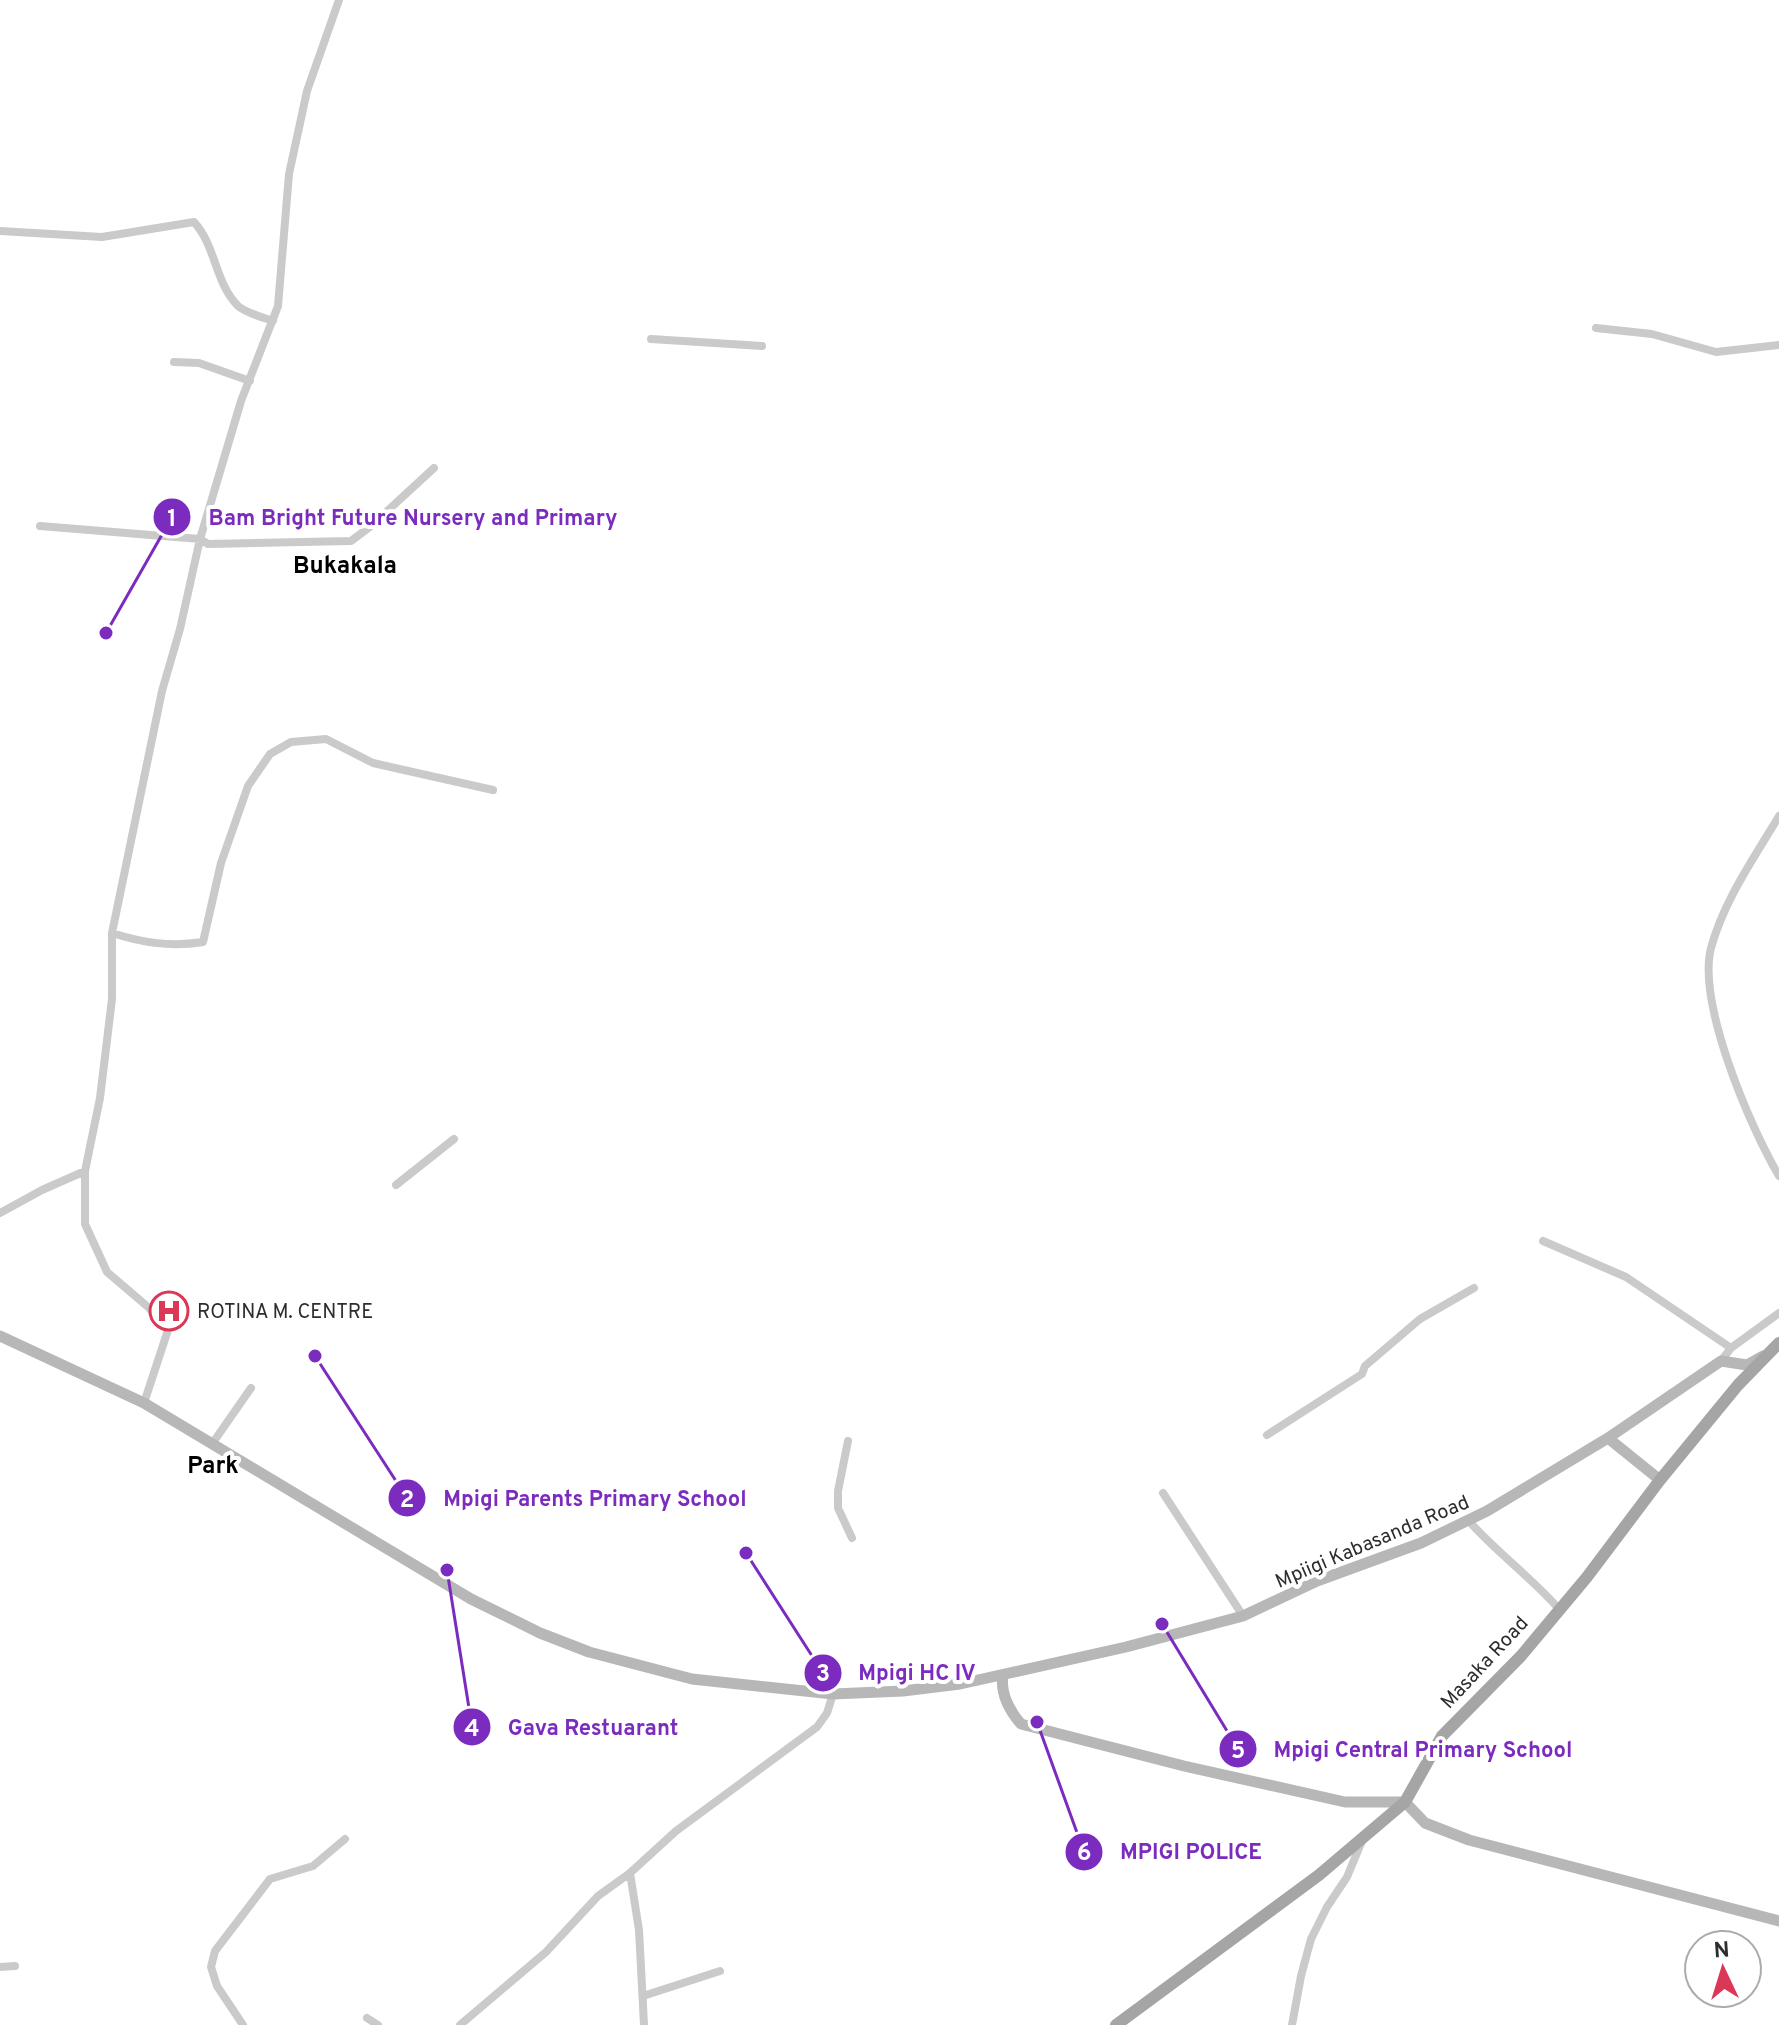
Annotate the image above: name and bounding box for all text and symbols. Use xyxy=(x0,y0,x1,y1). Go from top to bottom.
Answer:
callout: Bam Bright Future Nursery and Primary xyxy=(152,494,633,540)
text: 1 xyxy=(167,505,177,535)
text: Bam Bright Future Nursery and Primary xyxy=(208,506,618,533)
district label: Bukakala xyxy=(293,552,397,582)
hospital icon: ROTINA M. CENTRE xyxy=(148,1290,190,1332)
place label: ROTINA M. CENTRE xyxy=(197,1300,373,1326)
district label: Park xyxy=(187,1452,239,1482)
callout: Mpigi Parents Primary School xyxy=(387,1475,763,1521)
text: 2 xyxy=(400,1486,414,1516)
text: Mpigi Parents Primary School xyxy=(443,1487,747,1514)
street label: Mpiigi Kabasanda Road xyxy=(1272,1490,1474,1596)
street label: Masaka Road xyxy=(1436,1612,1535,1715)
callout: Mpigi HC IV xyxy=(803,1650,992,1696)
text: 3 xyxy=(816,1660,830,1690)
text: Mpigi HC IV xyxy=(858,1661,976,1688)
callout: Gava Restuarant xyxy=(452,1704,694,1750)
text: 4 xyxy=(464,1715,480,1745)
text: Gava Restuarant xyxy=(508,1716,678,1743)
callout: Mpigi Central Primary School xyxy=(1218,1726,1589,1772)
text: 5 xyxy=(1231,1737,1245,1767)
text: Mpigi Central Primary School xyxy=(1274,1738,1572,1765)
callout: MPIGI POLICE xyxy=(1064,1829,1278,1875)
text: 6 xyxy=(1077,1839,1091,1869)
text: MPIGI POLICE xyxy=(1120,1840,1262,1867)
north arrow xyxy=(1683,1929,1763,2009)
text: N xyxy=(1713,1938,1731,1966)

